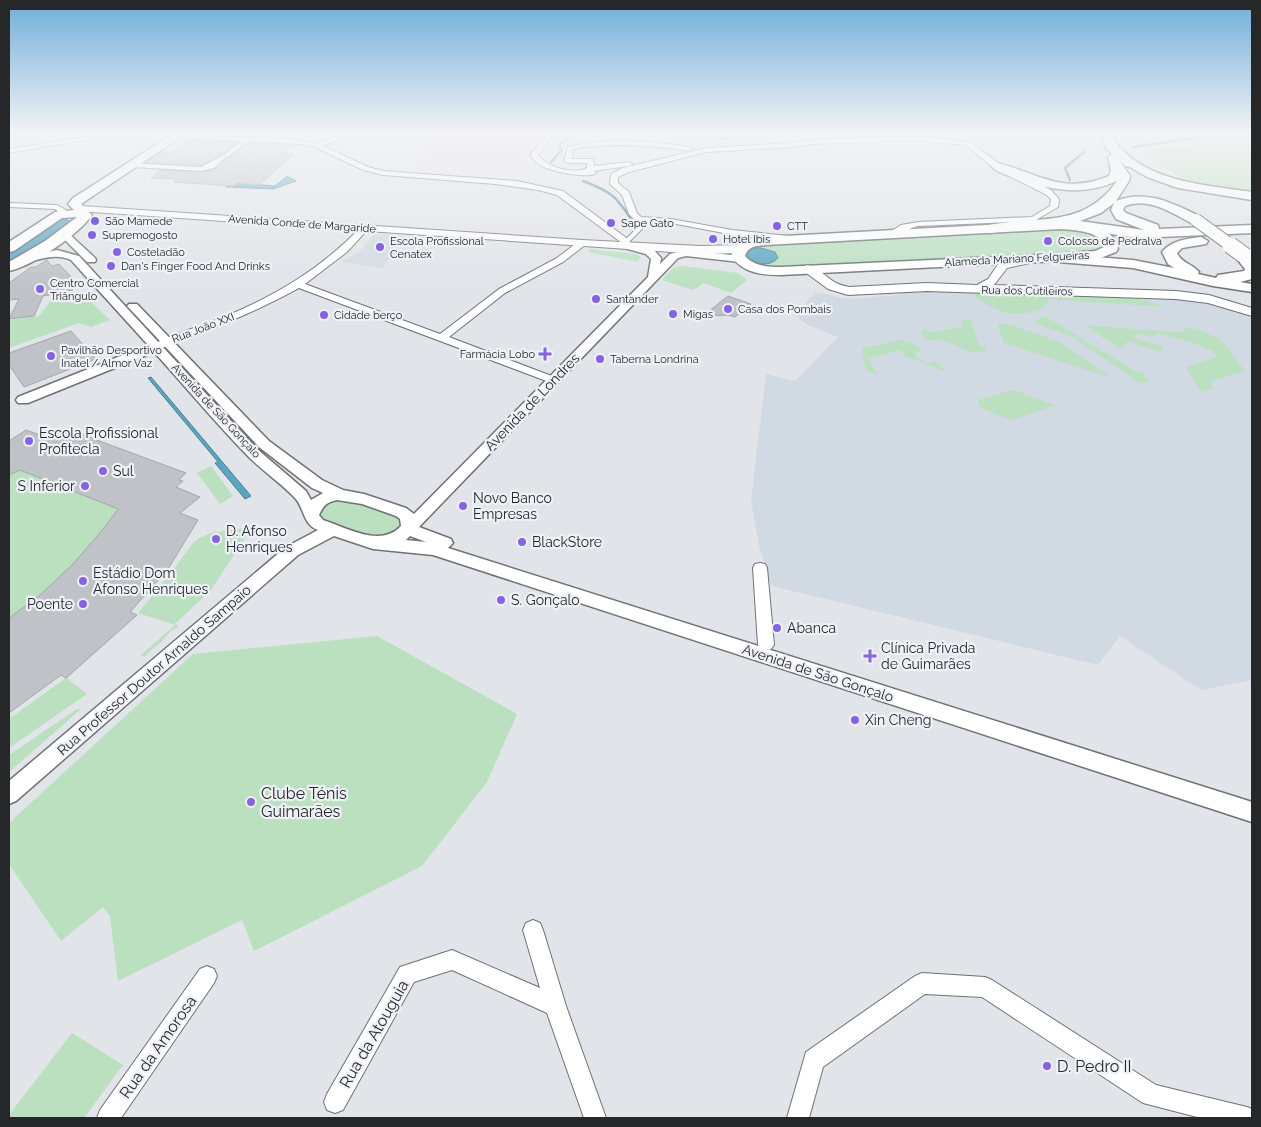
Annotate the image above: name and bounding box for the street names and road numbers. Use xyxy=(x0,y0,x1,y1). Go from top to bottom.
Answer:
street label: Avenida Conde de Margaride xyxy=(228,212,377,236)
street label: Alameda Mariano Felgueiras xyxy=(944,249,1090,269)
street label: Rua dos Cutileiros xyxy=(981,284,1073,298)
street label: Rua João XXI xyxy=(170,310,236,346)
street label: Avenida de Londres xyxy=(481,350,583,454)
street label: Avenida de São Gonçalo xyxy=(169,361,263,461)
street label: Rua Professor Doutor Arnaldo Sampaio xyxy=(54,582,254,758)
street label: Avenida de São Gonçalo xyxy=(740,641,896,705)
street label: Rua da Atouguia xyxy=(335,977,413,1091)
street label: Rua da Amorosa xyxy=(115,992,201,1102)

